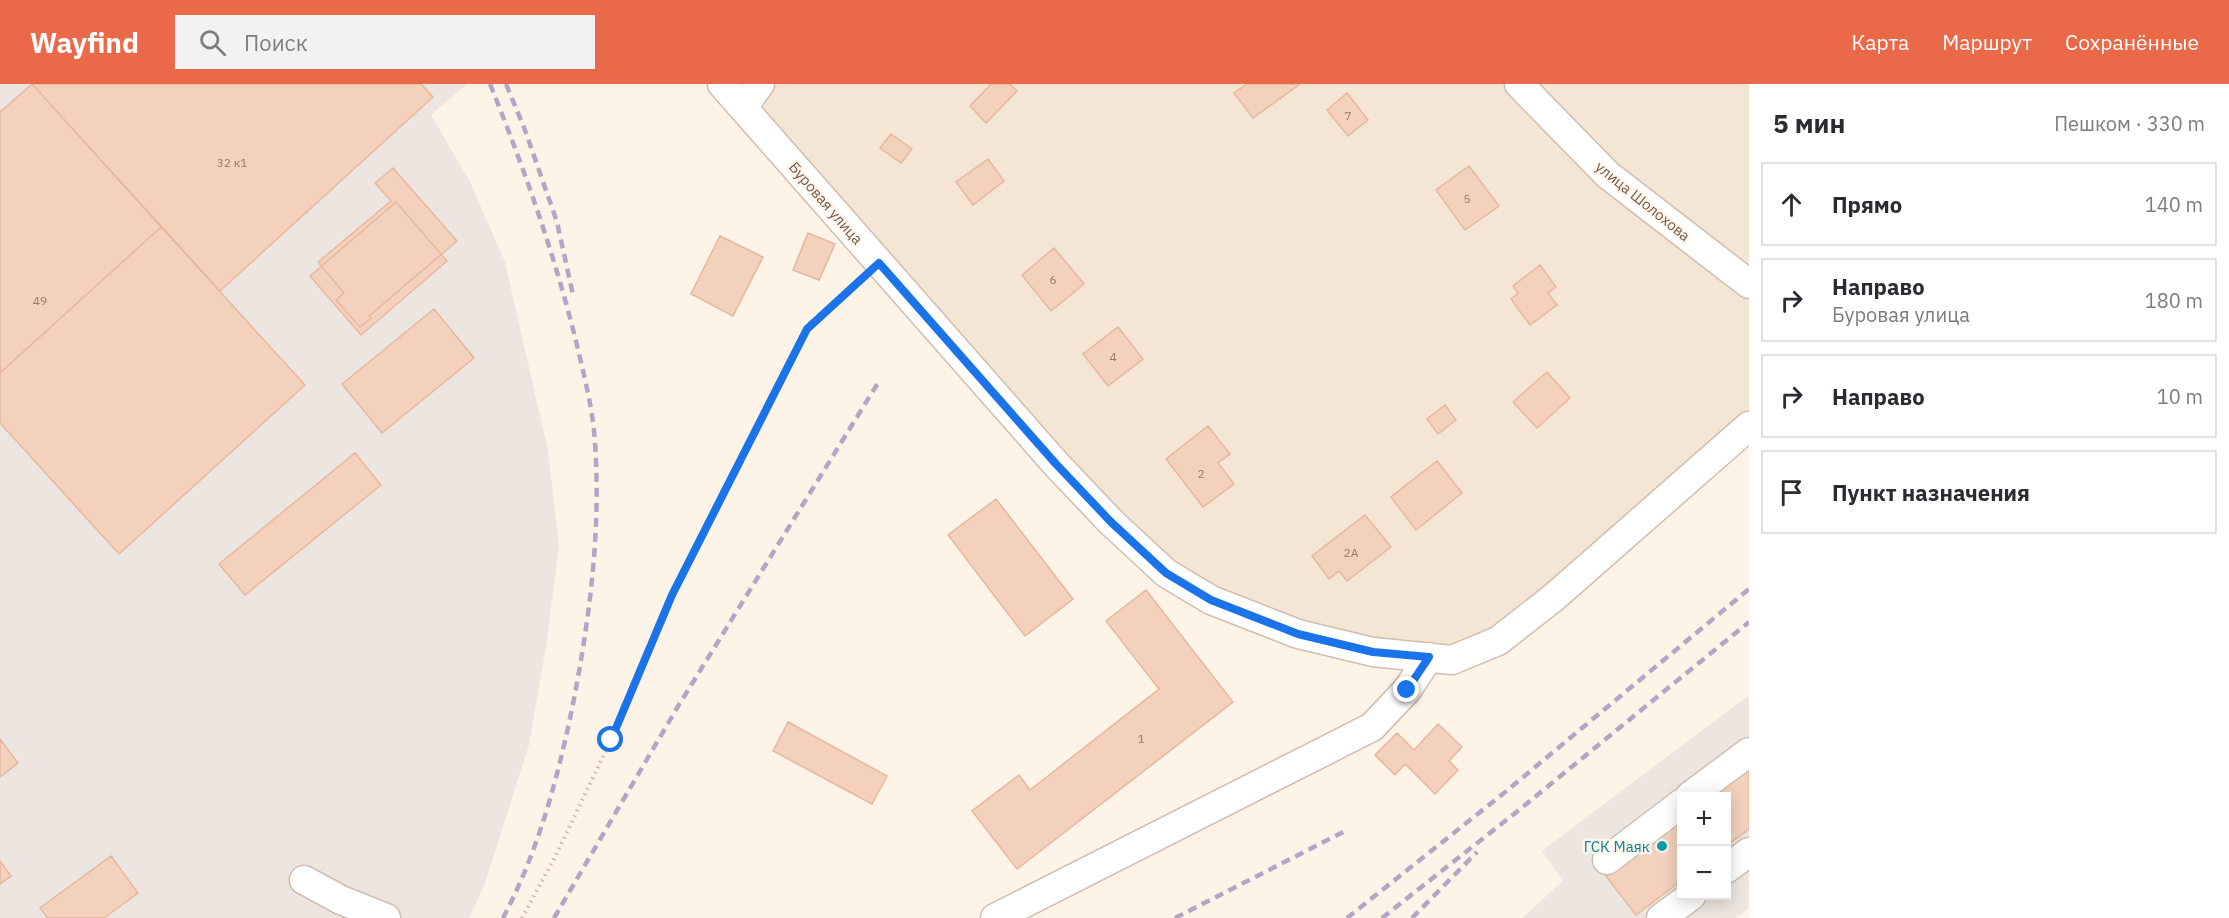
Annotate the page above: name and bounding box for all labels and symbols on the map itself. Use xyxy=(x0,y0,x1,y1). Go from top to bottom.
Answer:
house number: 7 xyxy=(1344,108,1352,123)
house number: 32 к1 xyxy=(216,155,248,170)
street label: улица Шолохова xyxy=(1592,157,1694,245)
street label: Буровая улица xyxy=(785,158,867,248)
house number: 5 xyxy=(1463,191,1471,206)
house number: 6 xyxy=(1049,272,1057,287)
house number: 49 xyxy=(33,293,47,308)
house number: 4 xyxy=(1109,349,1117,364)
house number: 2 xyxy=(1197,466,1205,481)
house number: 2А xyxy=(1344,545,1359,560)
route end xyxy=(1393,676,1419,702)
route start xyxy=(597,726,623,752)
house number: 1 xyxy=(1137,731,1145,746)
place label: ГСК Маяк xyxy=(1584,837,1650,856)
marker: ГСК Маяк xyxy=(1655,839,1669,853)

